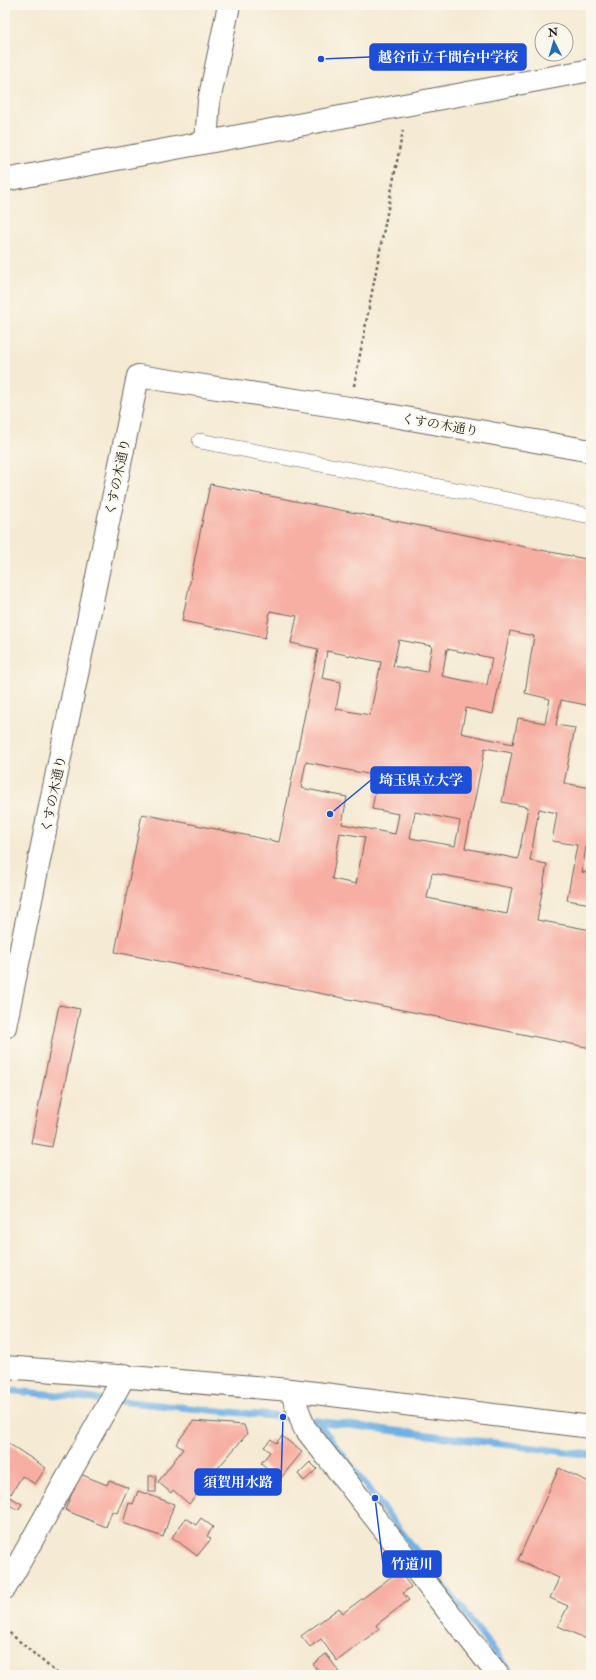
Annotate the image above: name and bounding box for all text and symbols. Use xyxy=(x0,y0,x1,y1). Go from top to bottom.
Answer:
north arrow xyxy=(534,22,574,62)
text: N xyxy=(547,26,560,40)
callout: 越谷市立千間台中学校 xyxy=(370,44,526,70)
text: 越谷市立千間台中学校 xyxy=(378,49,518,66)
street label: くすの木通り xyxy=(400,410,480,440)
street label: くすの木通り xyxy=(102,437,134,517)
street label: くすの木通り xyxy=(38,754,70,834)
callout: 埼玉県立大学 xyxy=(371,767,471,793)
text: 埼玉県立大学 xyxy=(379,772,463,789)
callout: 須賀用水路 xyxy=(195,1469,281,1495)
text: 須賀用水路 xyxy=(203,1474,273,1491)
callout: 竹道川 xyxy=(383,1551,441,1577)
text: 竹道川 xyxy=(391,1556,433,1573)

